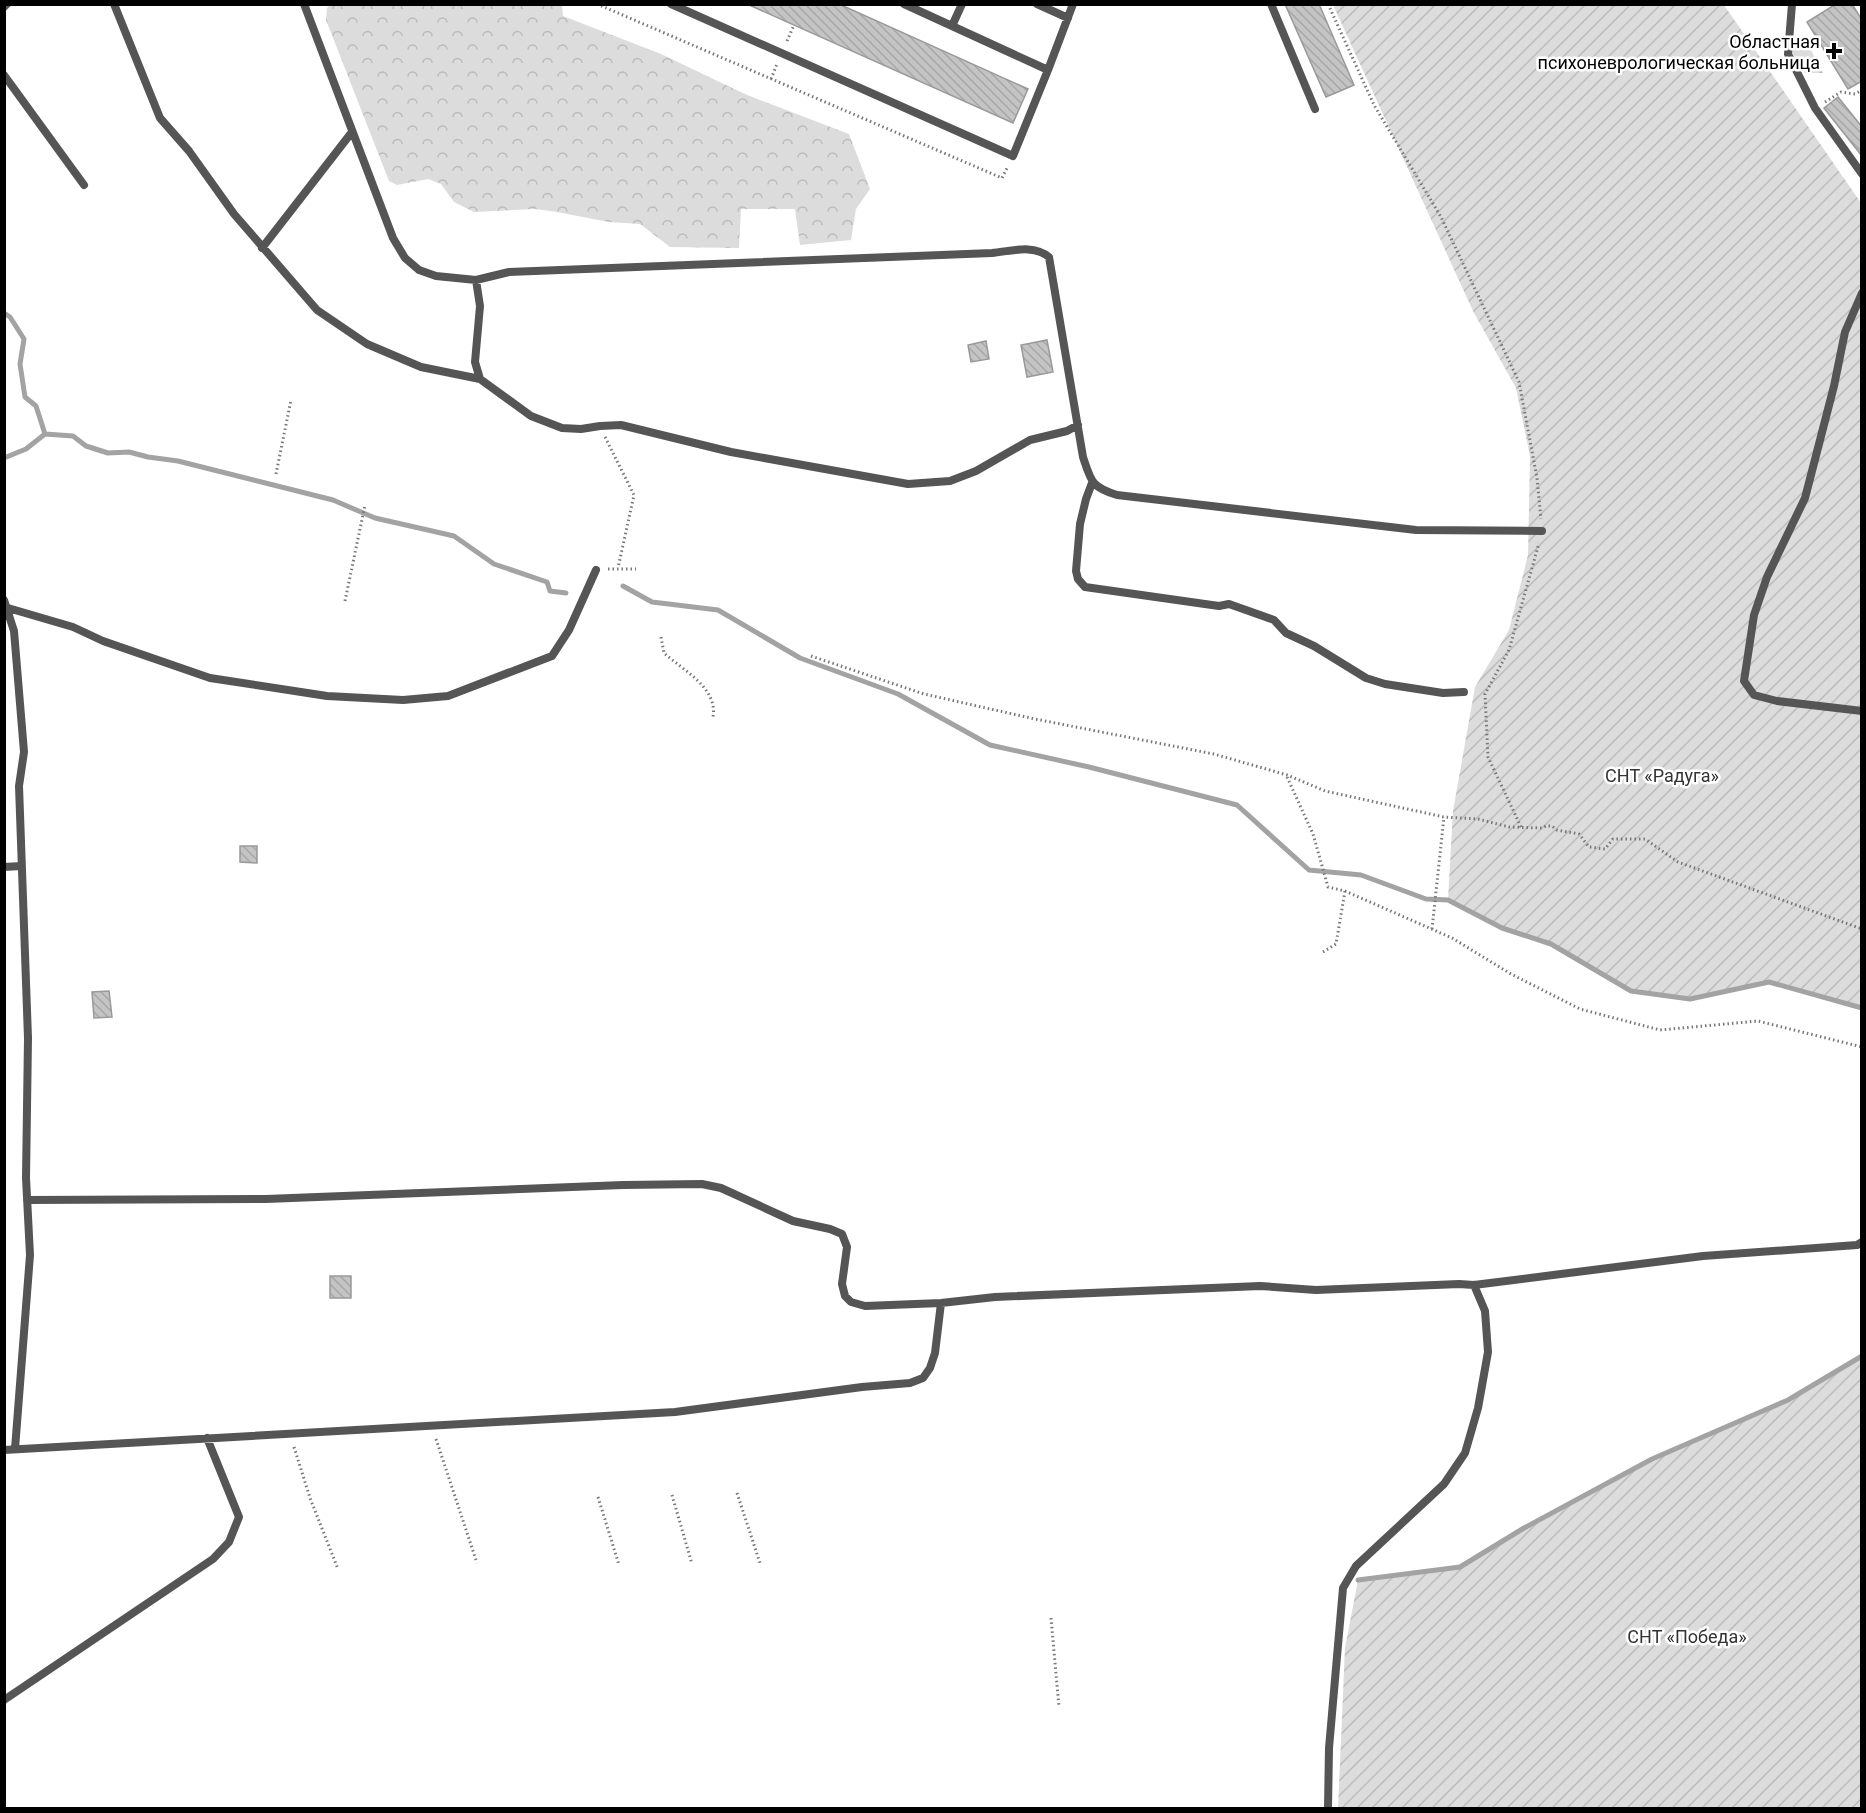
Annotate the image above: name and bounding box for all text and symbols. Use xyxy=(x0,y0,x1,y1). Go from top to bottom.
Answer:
place label: Областная психоневрологическая больница xyxy=(1538,31,1820,73)
marker: Областная психоневрологическая больница xyxy=(1825,42,1843,60)
park label: СНТ «Радуга» xyxy=(1605,765,1719,786)
park label: СНТ «Победа» xyxy=(1627,1626,1747,1647)

